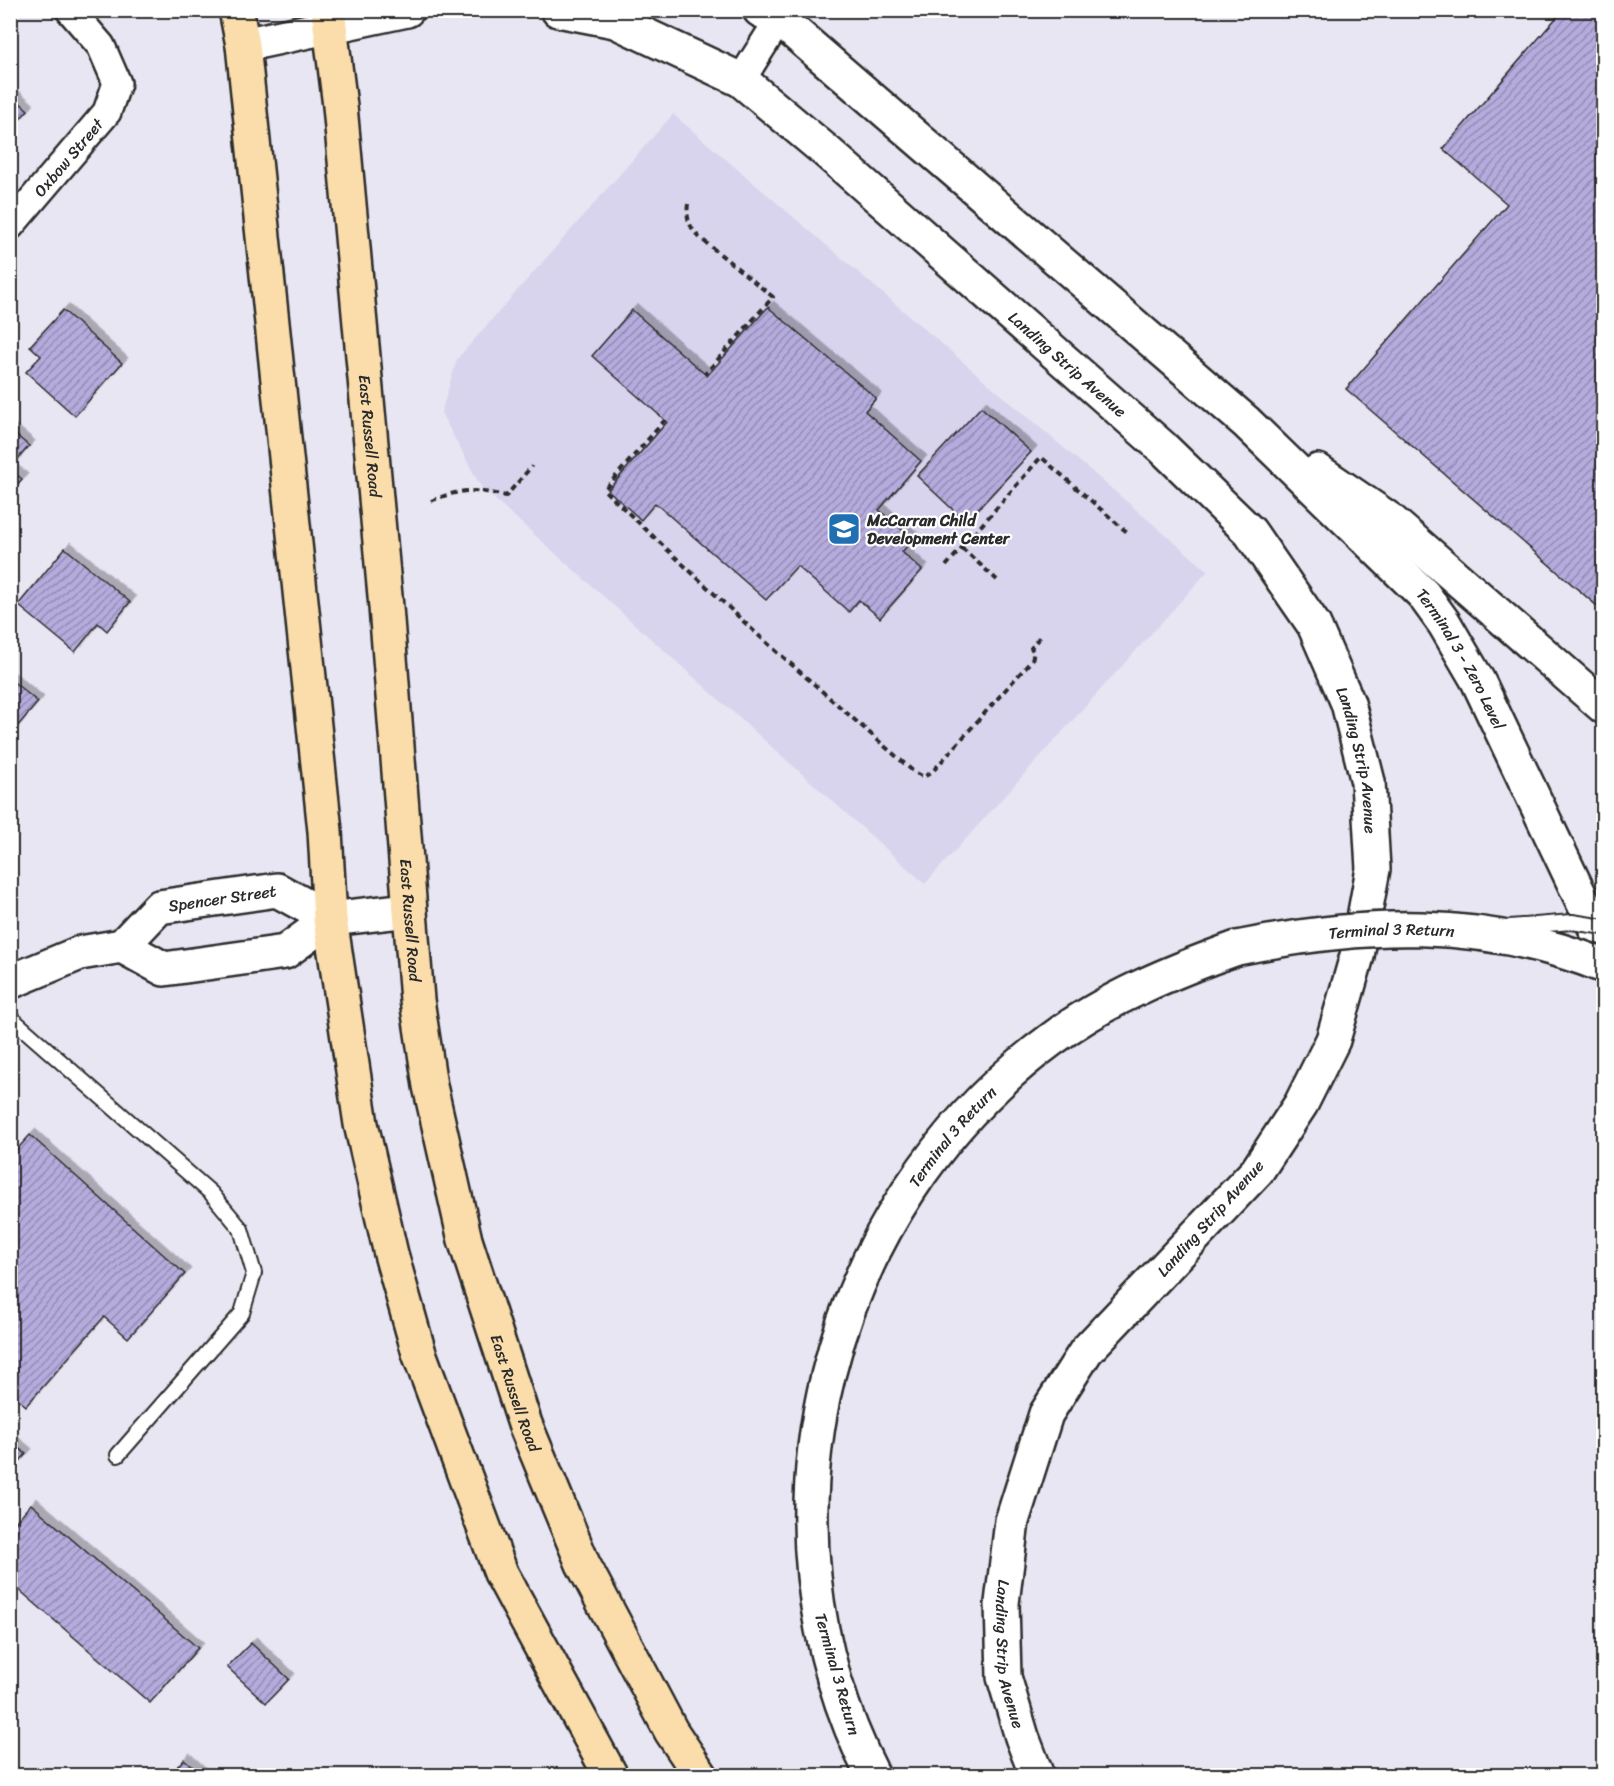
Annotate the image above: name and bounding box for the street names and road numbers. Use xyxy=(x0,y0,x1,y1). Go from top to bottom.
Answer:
street label: Oxbow Street xyxy=(26,111,111,204)
street label: Landing Strip Avenue xyxy=(1001,304,1133,425)
street label: East Russell Road xyxy=(350,373,390,500)
street label: Terminal 3 - Zero Level xyxy=(1409,581,1513,735)
street label: Landing Strip Avenue xyxy=(1327,682,1385,834)
street label: East Russell Road xyxy=(391,858,430,984)
street label: Spencer Street xyxy=(166,876,278,921)
street label: Terminal 3 Return xyxy=(1327,915,1456,948)
street label: Terminal 3 Return xyxy=(901,1078,1004,1194)
street label: Landing Strip Avenue xyxy=(1149,1153,1271,1284)
street label: East Russell Road xyxy=(482,1330,550,1458)
street label: Landing Strip Avenue xyxy=(987,1578,1033,1732)
street label: Terminal 3 Return xyxy=(806,1610,869,1739)

